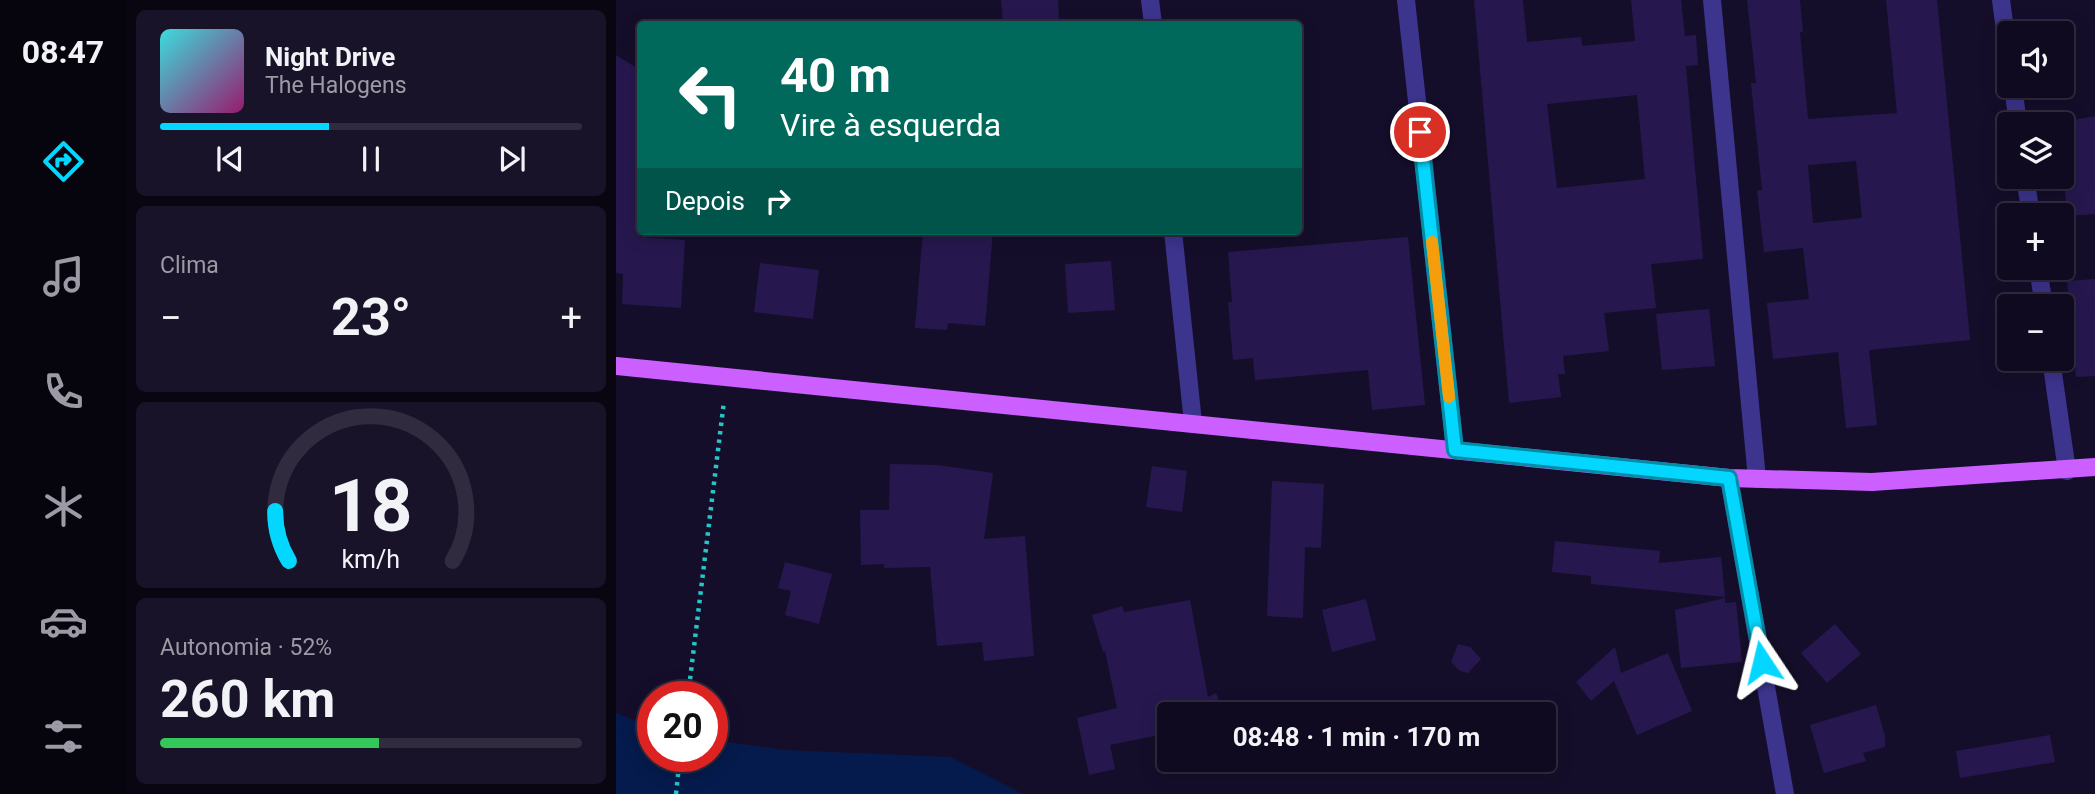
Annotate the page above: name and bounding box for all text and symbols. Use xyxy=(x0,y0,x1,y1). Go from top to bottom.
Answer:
map controls xyxy=(1997,21,2074,371)
button: sound xyxy=(1997,21,2074,98)
text: 08:47 xyxy=(22,33,104,71)
text: Night Drive xyxy=(265,42,395,72)
text: 40 m xyxy=(780,47,891,104)
icon: left xyxy=(665,49,756,140)
text: The Halogens xyxy=(265,72,407,99)
pin xyxy=(1390,102,1450,162)
text: Vire à esquerda xyxy=(780,106,1001,144)
button: layers xyxy=(1997,112,2074,189)
icon: arrive xyxy=(1401,113,1439,151)
icon: directions xyxy=(39,137,88,186)
icon: previous xyxy=(211,140,249,178)
icon: pause xyxy=(352,140,390,178)
icon: next xyxy=(493,140,531,178)
icon: right xyxy=(759,182,797,220)
text: Depois xyxy=(665,186,745,216)
button: + xyxy=(1997,203,2074,280)
icon: music xyxy=(39,252,88,301)
text: Clima xyxy=(160,252,219,279)
text: 23° xyxy=(331,287,411,348)
button: − xyxy=(1997,294,2074,371)
text: − xyxy=(160,296,182,340)
text: + xyxy=(560,296,582,340)
icon: phone xyxy=(39,367,88,416)
text: 18 xyxy=(329,463,413,549)
icon: climate xyxy=(39,482,88,531)
text: km/h xyxy=(342,545,400,574)
icon: car xyxy=(39,597,88,646)
position arrow xyxy=(1725,625,1799,699)
text: Autonomia · 52% xyxy=(160,634,332,661)
text: 260 km xyxy=(160,669,335,730)
speed limit sign: 20 xyxy=(637,681,728,772)
icon: filters xyxy=(39,712,88,761)
text: 08:48 · 1 min · 170 m xyxy=(1233,722,1480,752)

